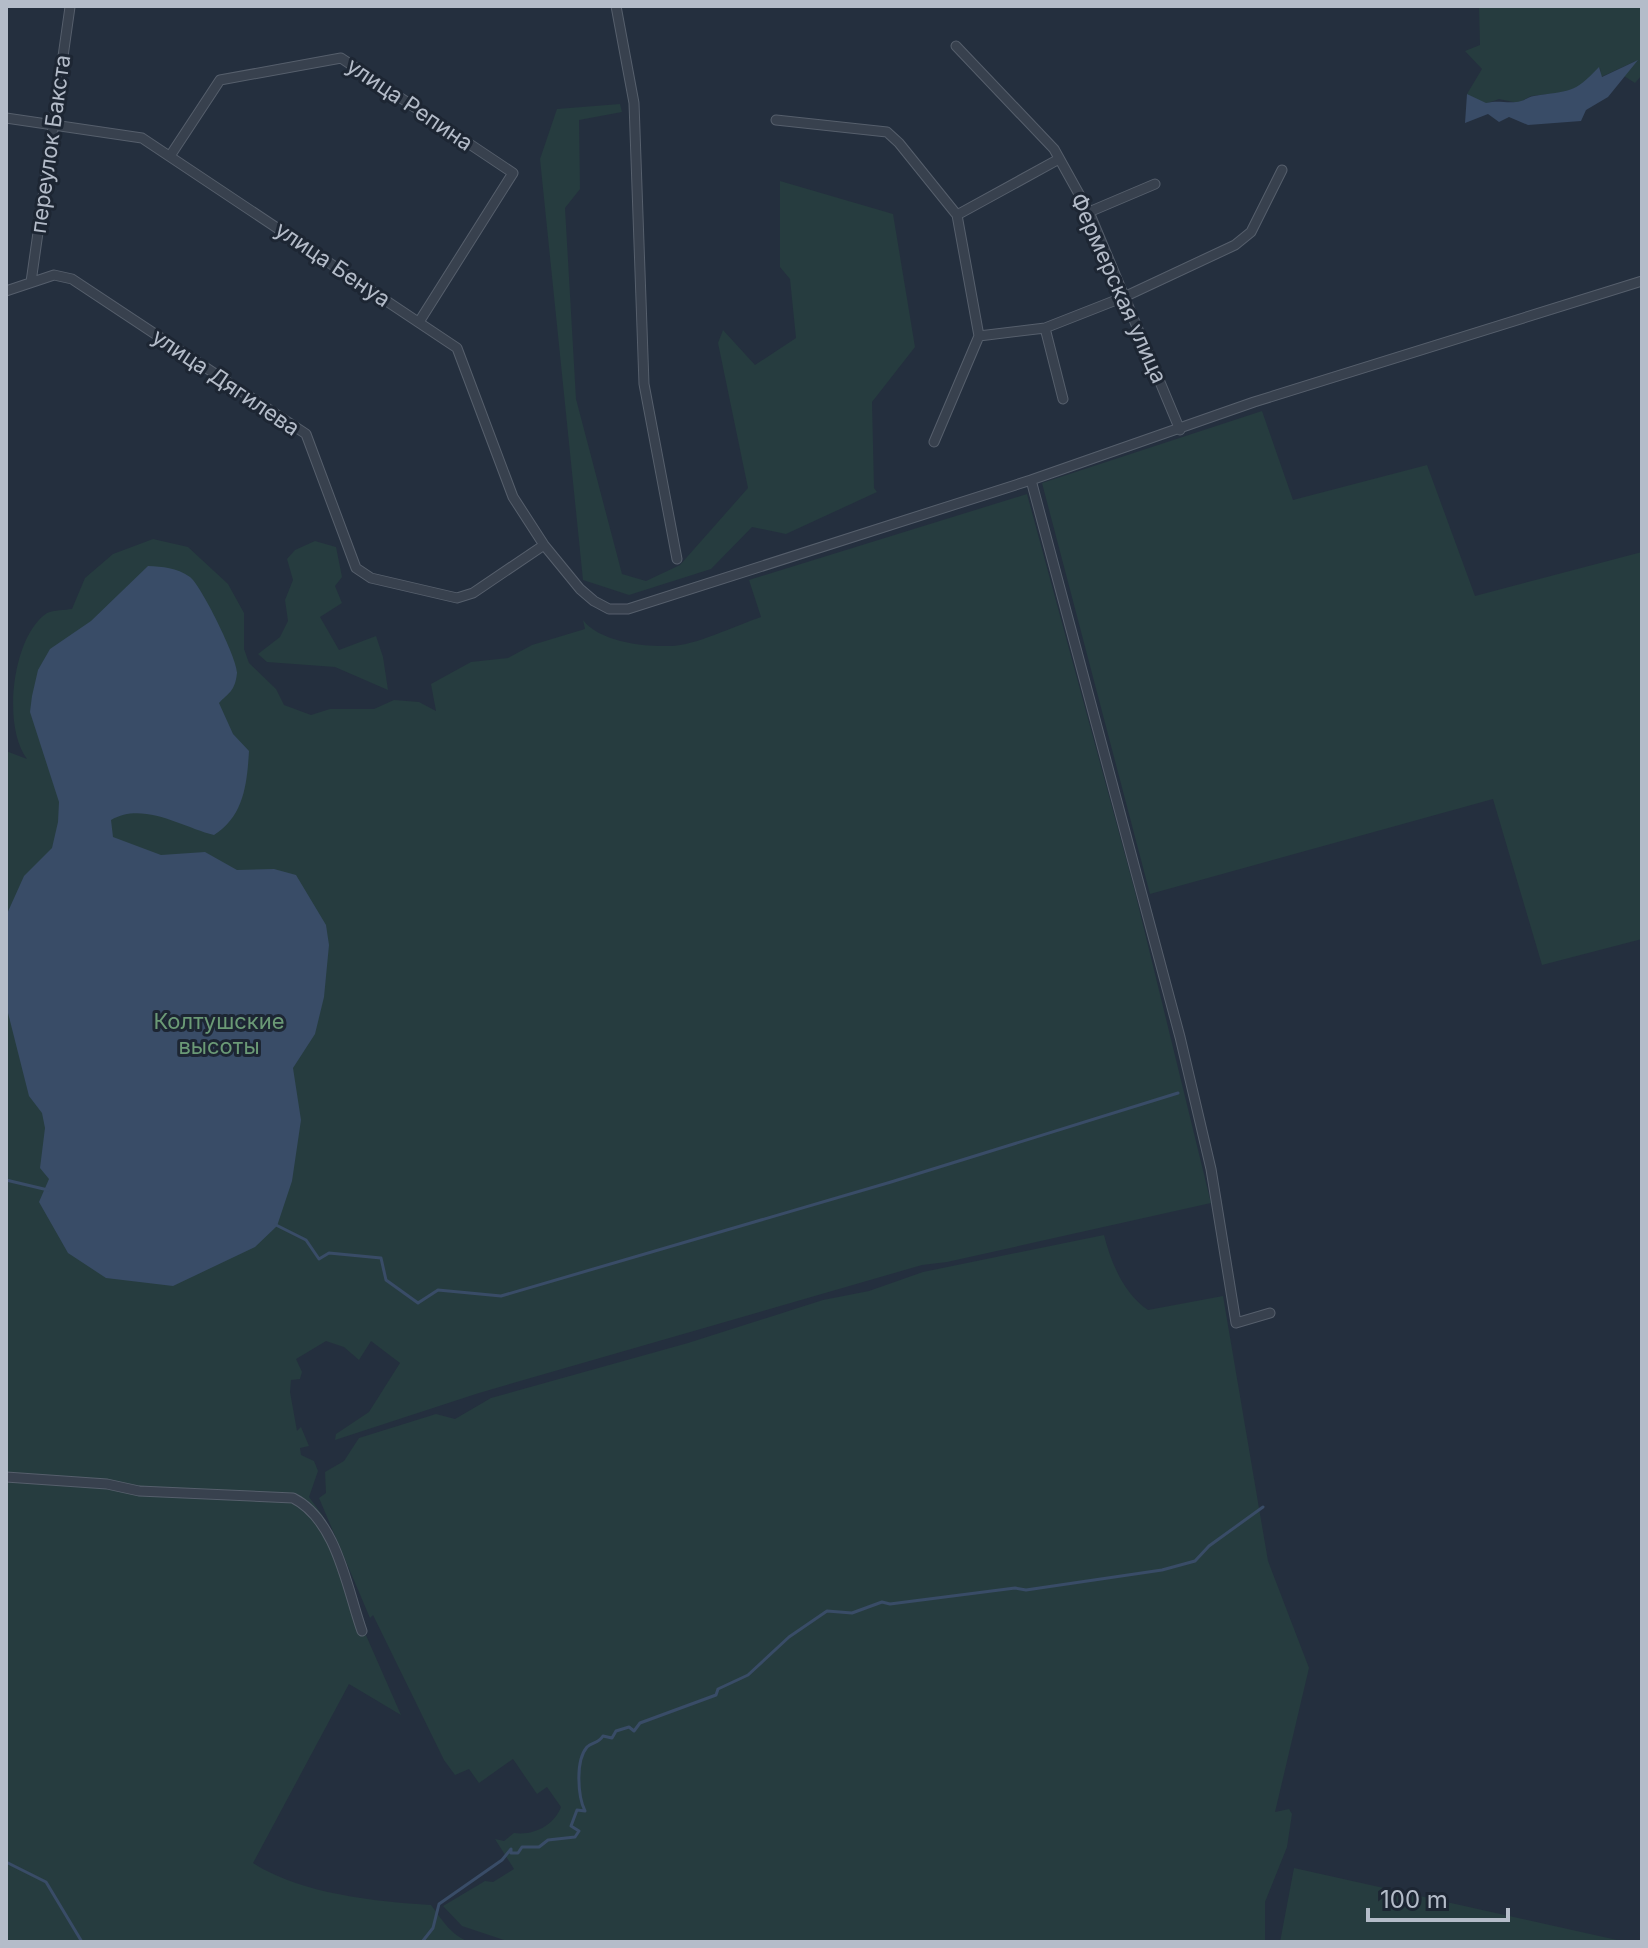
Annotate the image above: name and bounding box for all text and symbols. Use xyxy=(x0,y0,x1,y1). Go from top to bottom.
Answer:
street label: улица Репина xyxy=(342,52,478,156)
street label: переулок Бакста xyxy=(25,53,75,235)
street label: Фермерская улица xyxy=(1065,189,1173,387)
street label: улица Бенуа xyxy=(270,216,396,312)
street label: улица Дягилева xyxy=(147,323,305,441)
park label: Колтушские высоты xyxy=(153,1008,285,1059)
scale bar xyxy=(1368,1872,1508,1922)
text: 100 m xyxy=(1380,1885,1448,1914)

